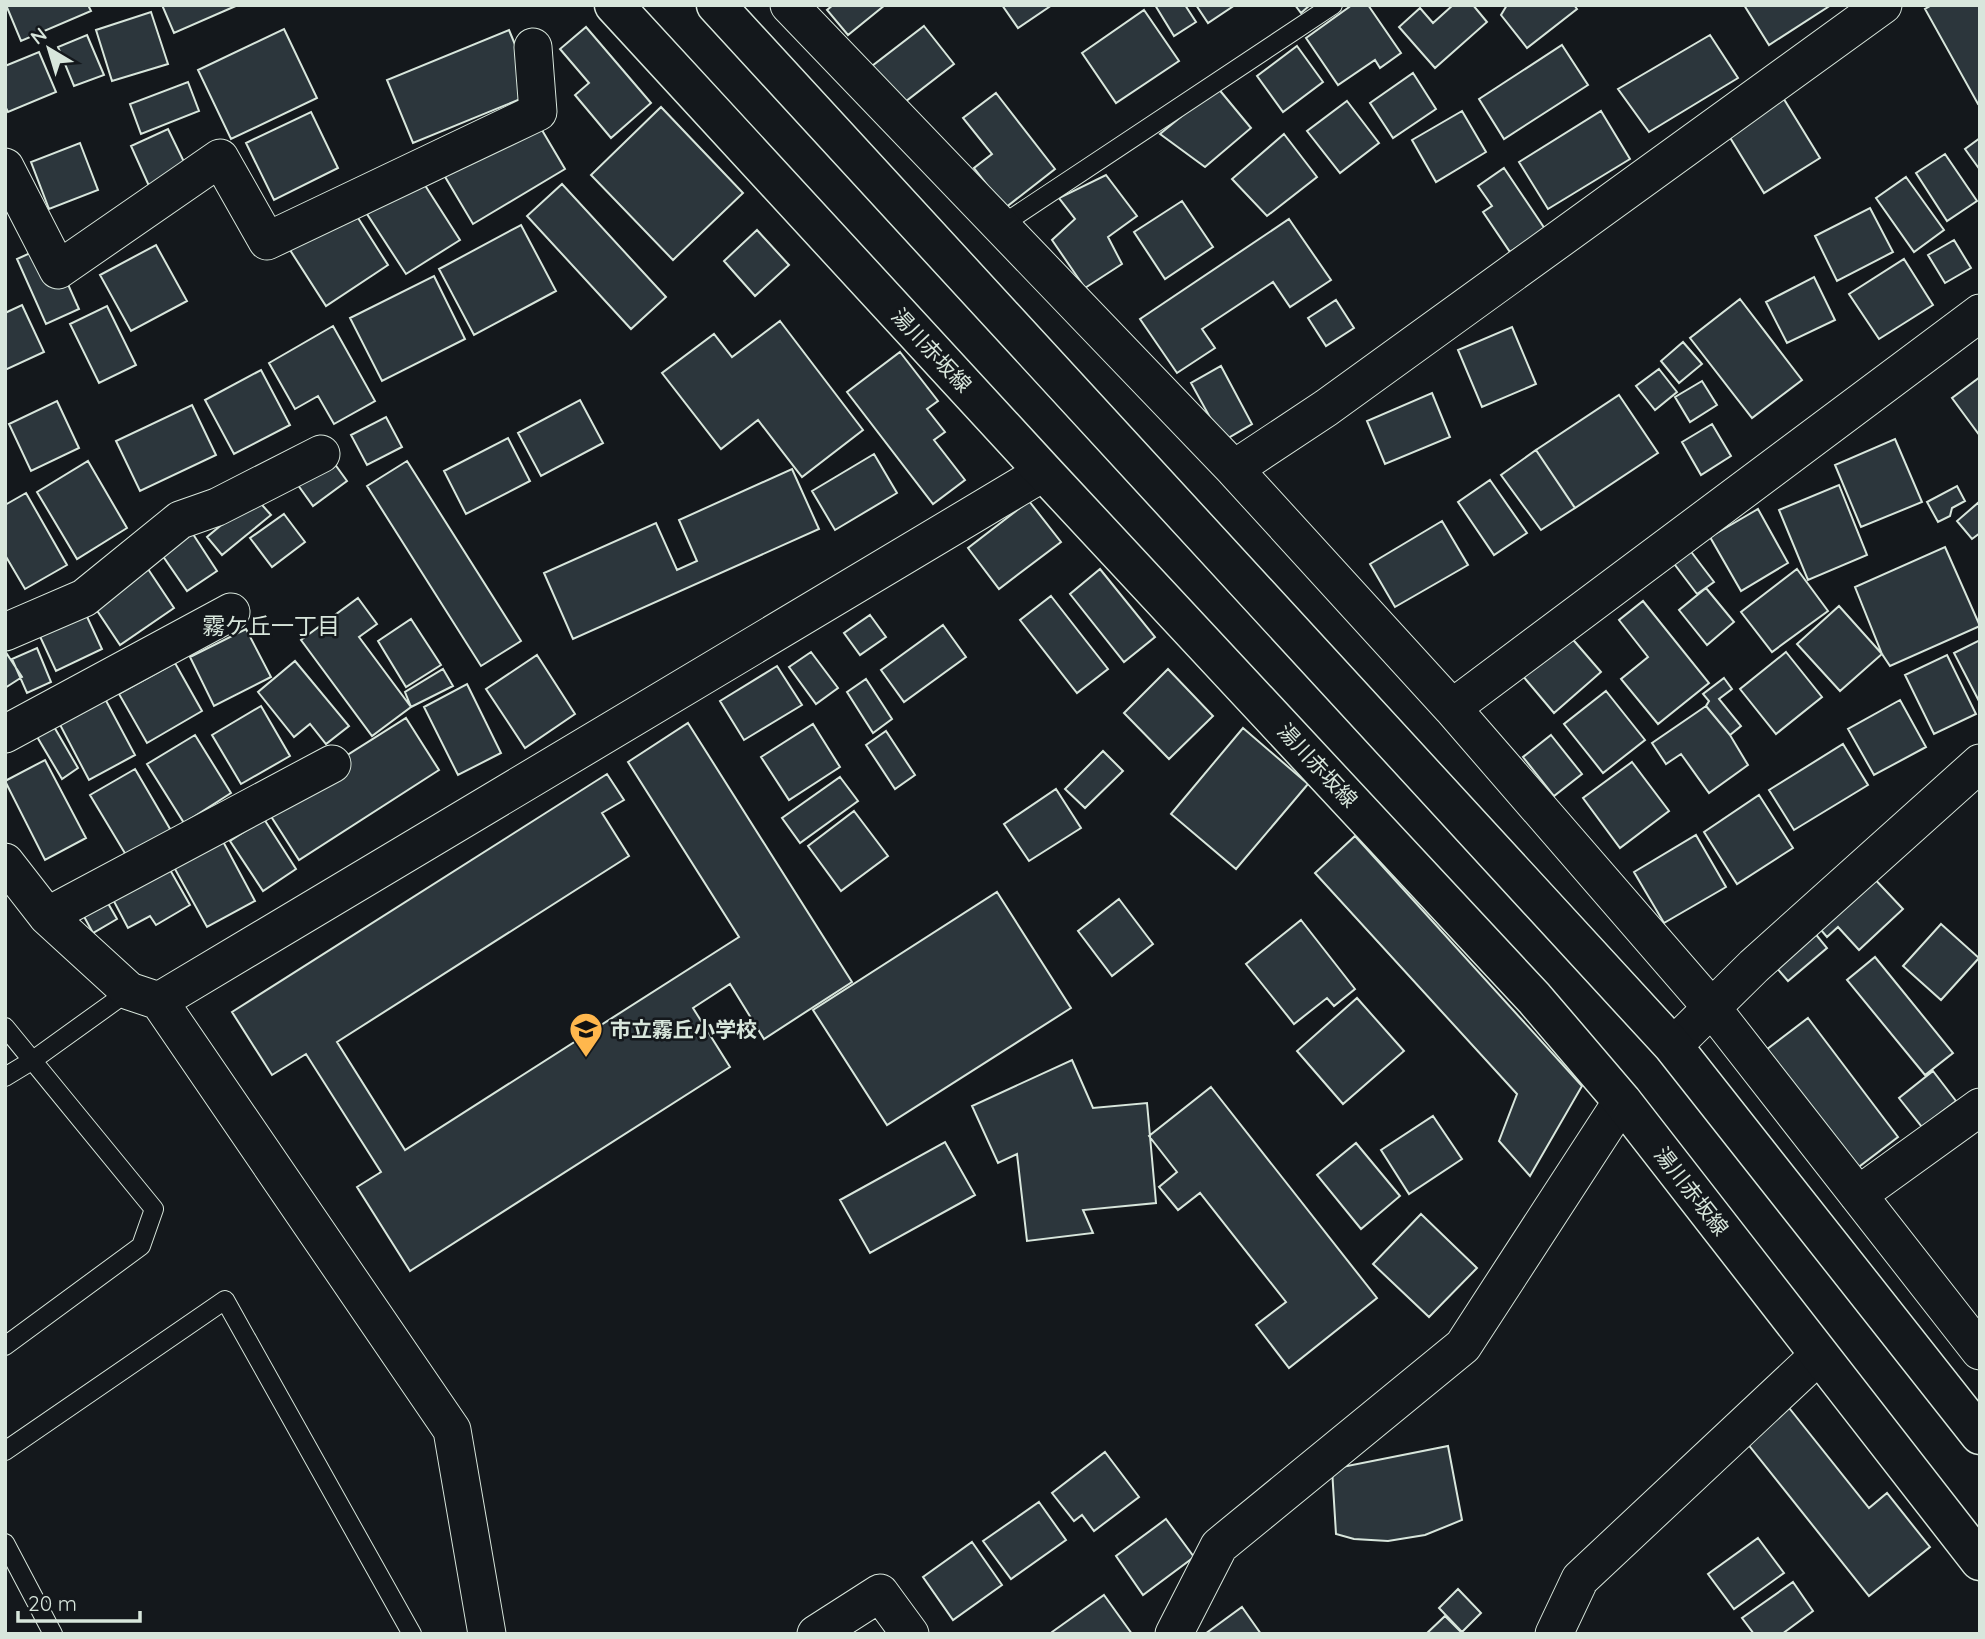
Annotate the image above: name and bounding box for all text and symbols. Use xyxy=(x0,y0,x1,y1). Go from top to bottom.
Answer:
north arrow xyxy=(14,14,84,84)
text: N xyxy=(26,22,51,49)
street label: 湯川赤坂線 xyxy=(887,303,977,397)
district label: 霧ケ丘一丁目 xyxy=(202,611,340,640)
street label: 湯川赤坂線 xyxy=(1273,718,1363,812)
school or university icon: 市立霧丘小学校 xyxy=(567,1010,605,1059)
place label: 市立霧丘小学校 xyxy=(610,1016,757,1042)
street label: 湯川赤坂線 xyxy=(1649,1142,1735,1240)
scale bar xyxy=(18,1580,140,1624)
text: 20 m xyxy=(28,1590,77,1616)

